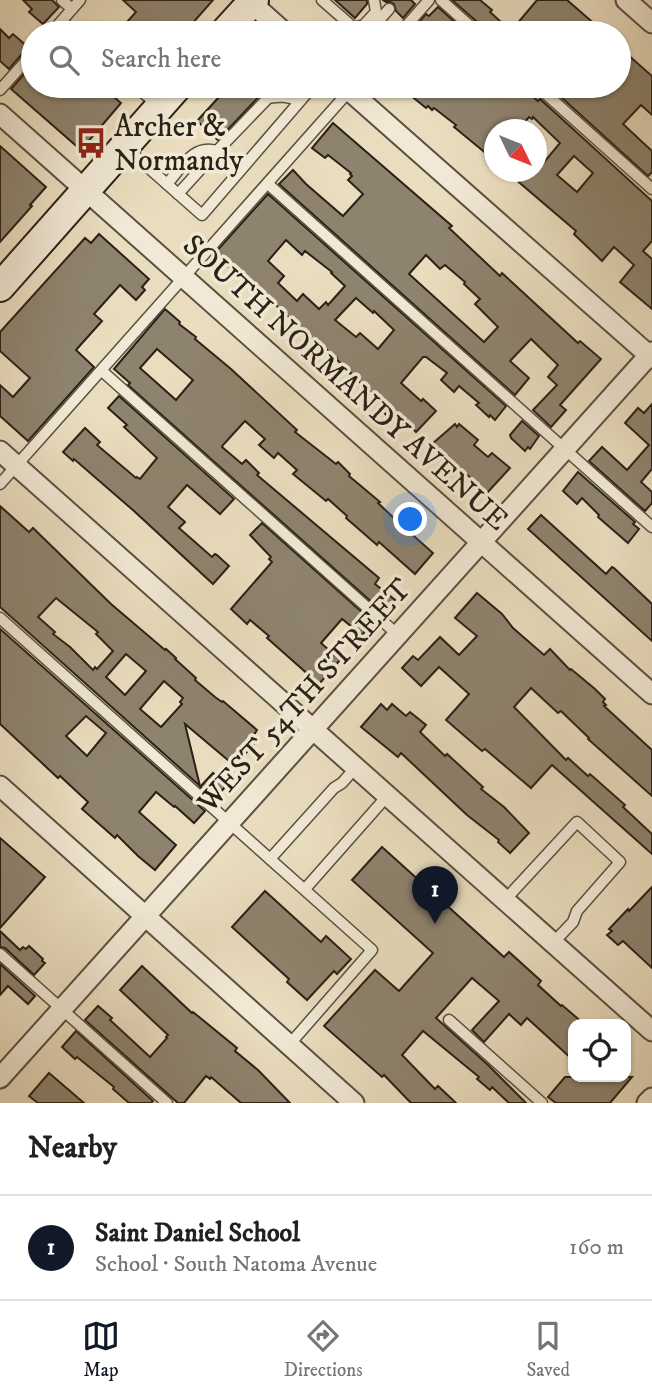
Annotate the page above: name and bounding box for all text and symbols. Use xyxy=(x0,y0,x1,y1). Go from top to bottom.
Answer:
search box xyxy=(21,21,631,98)
icon: search xyxy=(45,41,83,79)
text: Search here xyxy=(101,43,221,76)
place label: Archer & Normandy xyxy=(114,109,244,180)
north arrow xyxy=(484,119,547,182)
bus stop icon: Archer & Normandy xyxy=(74,126,108,160)
street label: SOUTH NORMANDY AVENUE xyxy=(175,227,515,539)
your location xyxy=(393,502,427,536)
street label: WEST 54TH STREET xyxy=(190,571,420,821)
pin: 1 xyxy=(412,866,458,924)
map controls xyxy=(568,1019,631,1082)
button: locate xyxy=(568,1019,631,1082)
text: Nearby xyxy=(28,1130,117,1167)
text: Saint Daniel School xyxy=(95,1217,300,1250)
text: 1 xyxy=(47,1233,55,1262)
text: 160 m xyxy=(569,1233,624,1262)
text: School · South Natoma Avenue xyxy=(95,1250,377,1279)
tab: Map xyxy=(82,1317,120,1382)
tab: Directions xyxy=(284,1317,363,1382)
tab: Saved xyxy=(526,1317,570,1382)

